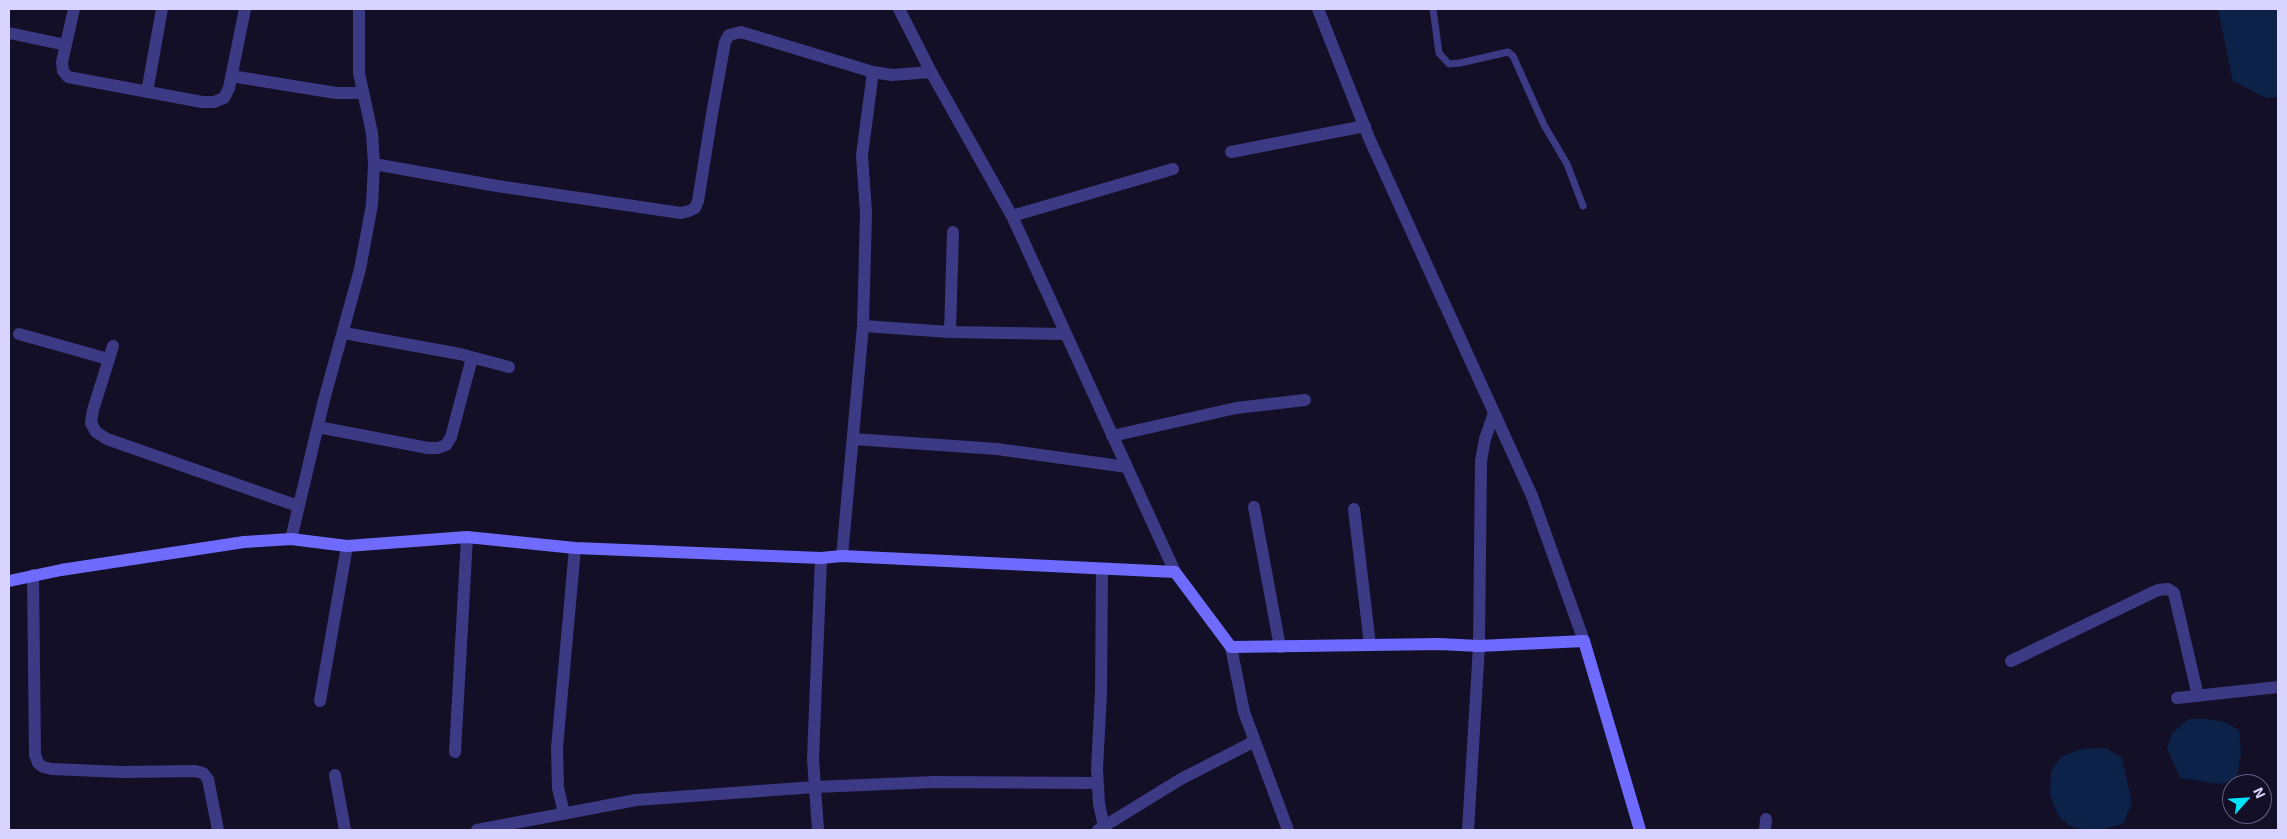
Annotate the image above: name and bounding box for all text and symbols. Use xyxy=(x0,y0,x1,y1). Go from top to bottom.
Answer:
north arrow xyxy=(2222,774,2272,824)
text: N xyxy=(2250,784,2270,801)

